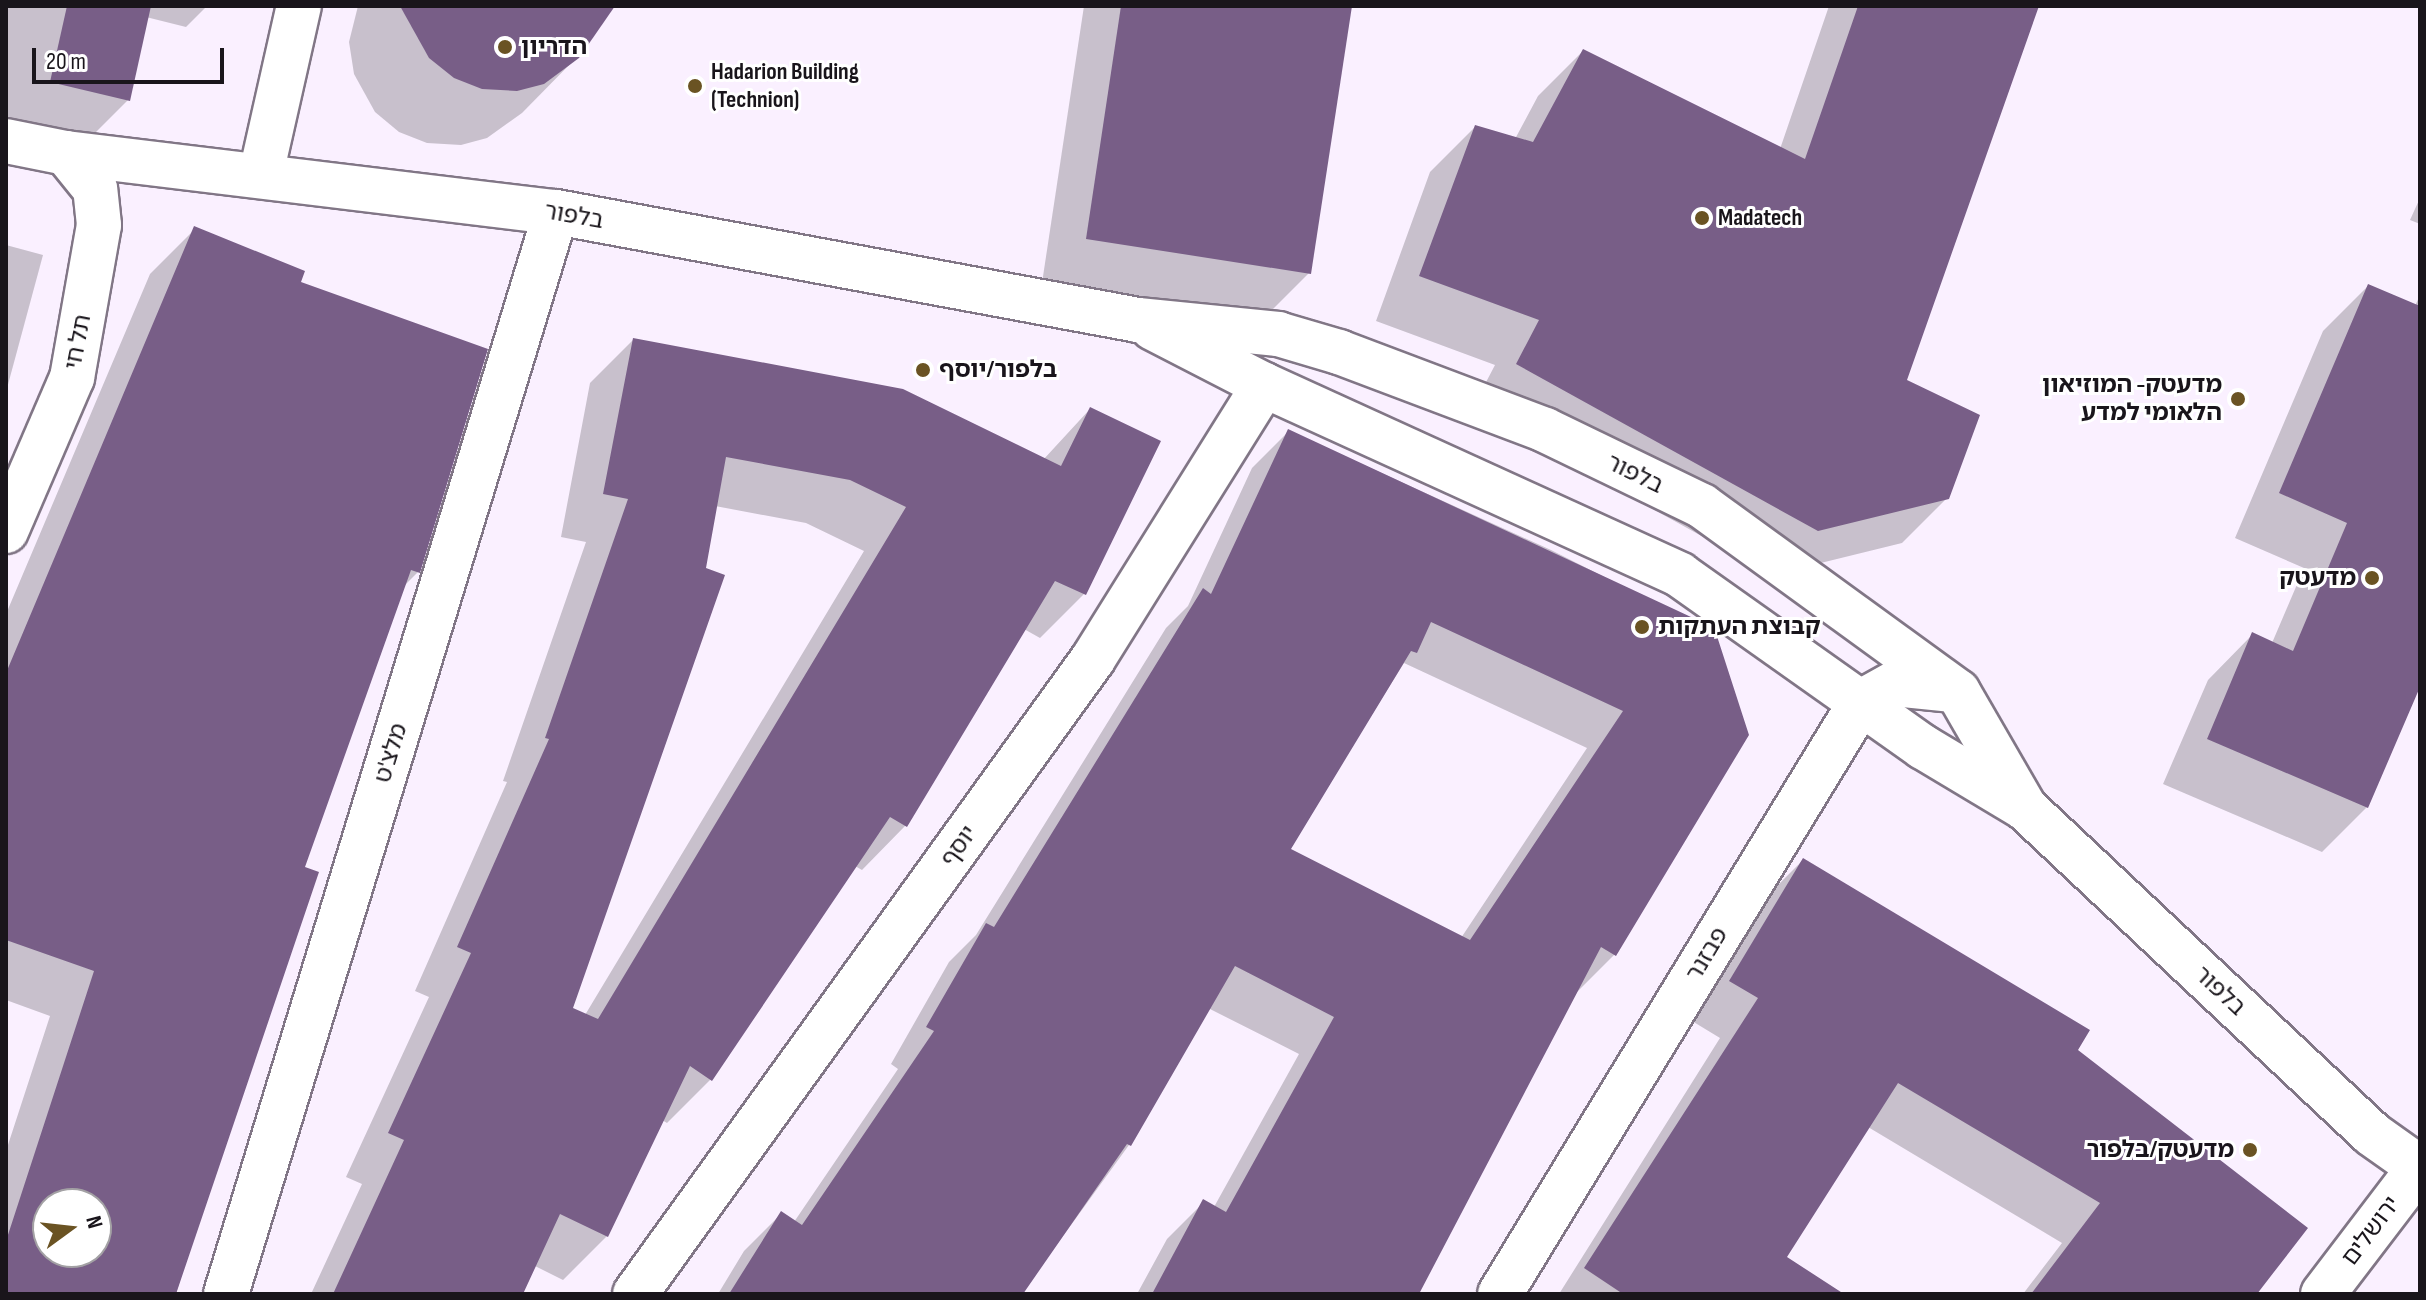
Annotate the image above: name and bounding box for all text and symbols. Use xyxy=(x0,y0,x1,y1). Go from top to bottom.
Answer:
scale bar xyxy=(36,32,228,82)
place label: הדריון xyxy=(521,33,587,61)
marker: הדריון xyxy=(496,38,514,56)
text: 20 m xyxy=(46,47,86,76)
place label: Hadarion Building (Technion) xyxy=(711,58,859,114)
marker: Hadarion Building (Technion) xyxy=(686,77,704,95)
street label: בלפור xyxy=(542,197,606,235)
place label: Madatech xyxy=(1718,204,1802,232)
marker: Madatech xyxy=(1693,209,1711,227)
street label: תל חי xyxy=(59,312,97,372)
place label: בלפור/יוסף xyxy=(939,356,1057,384)
marker: בלפור/יוסף xyxy=(914,361,932,379)
place label: מדעטק- המוזיאון הלאומי למדע xyxy=(2042,371,2222,427)
marker: מדעטק- המוזיאון הלאומי למדע xyxy=(2229,390,2247,408)
street label: בלפור xyxy=(1602,448,1668,500)
place label: מדעטק xyxy=(2279,564,2356,592)
marker: מדעטק xyxy=(2363,569,2381,587)
place label: קבוצת העתקות xyxy=(1658,613,1821,641)
marker: קבוצת העתקות xyxy=(1633,618,1651,636)
street label: מלצ'ט xyxy=(368,720,414,786)
street label: יוסף xyxy=(935,820,983,872)
street label: פבזנר xyxy=(1680,922,1734,986)
street label: בלפור xyxy=(2188,960,2252,1022)
place label: מדעטק/בלפור xyxy=(2087,1136,2234,1164)
marker: מדעטק/בלפור xyxy=(2241,1141,2259,1159)
north arrow xyxy=(32,1188,112,1268)
street label: ירושלים xyxy=(2336,1191,2406,1271)
text: N xyxy=(79,1213,108,1231)

